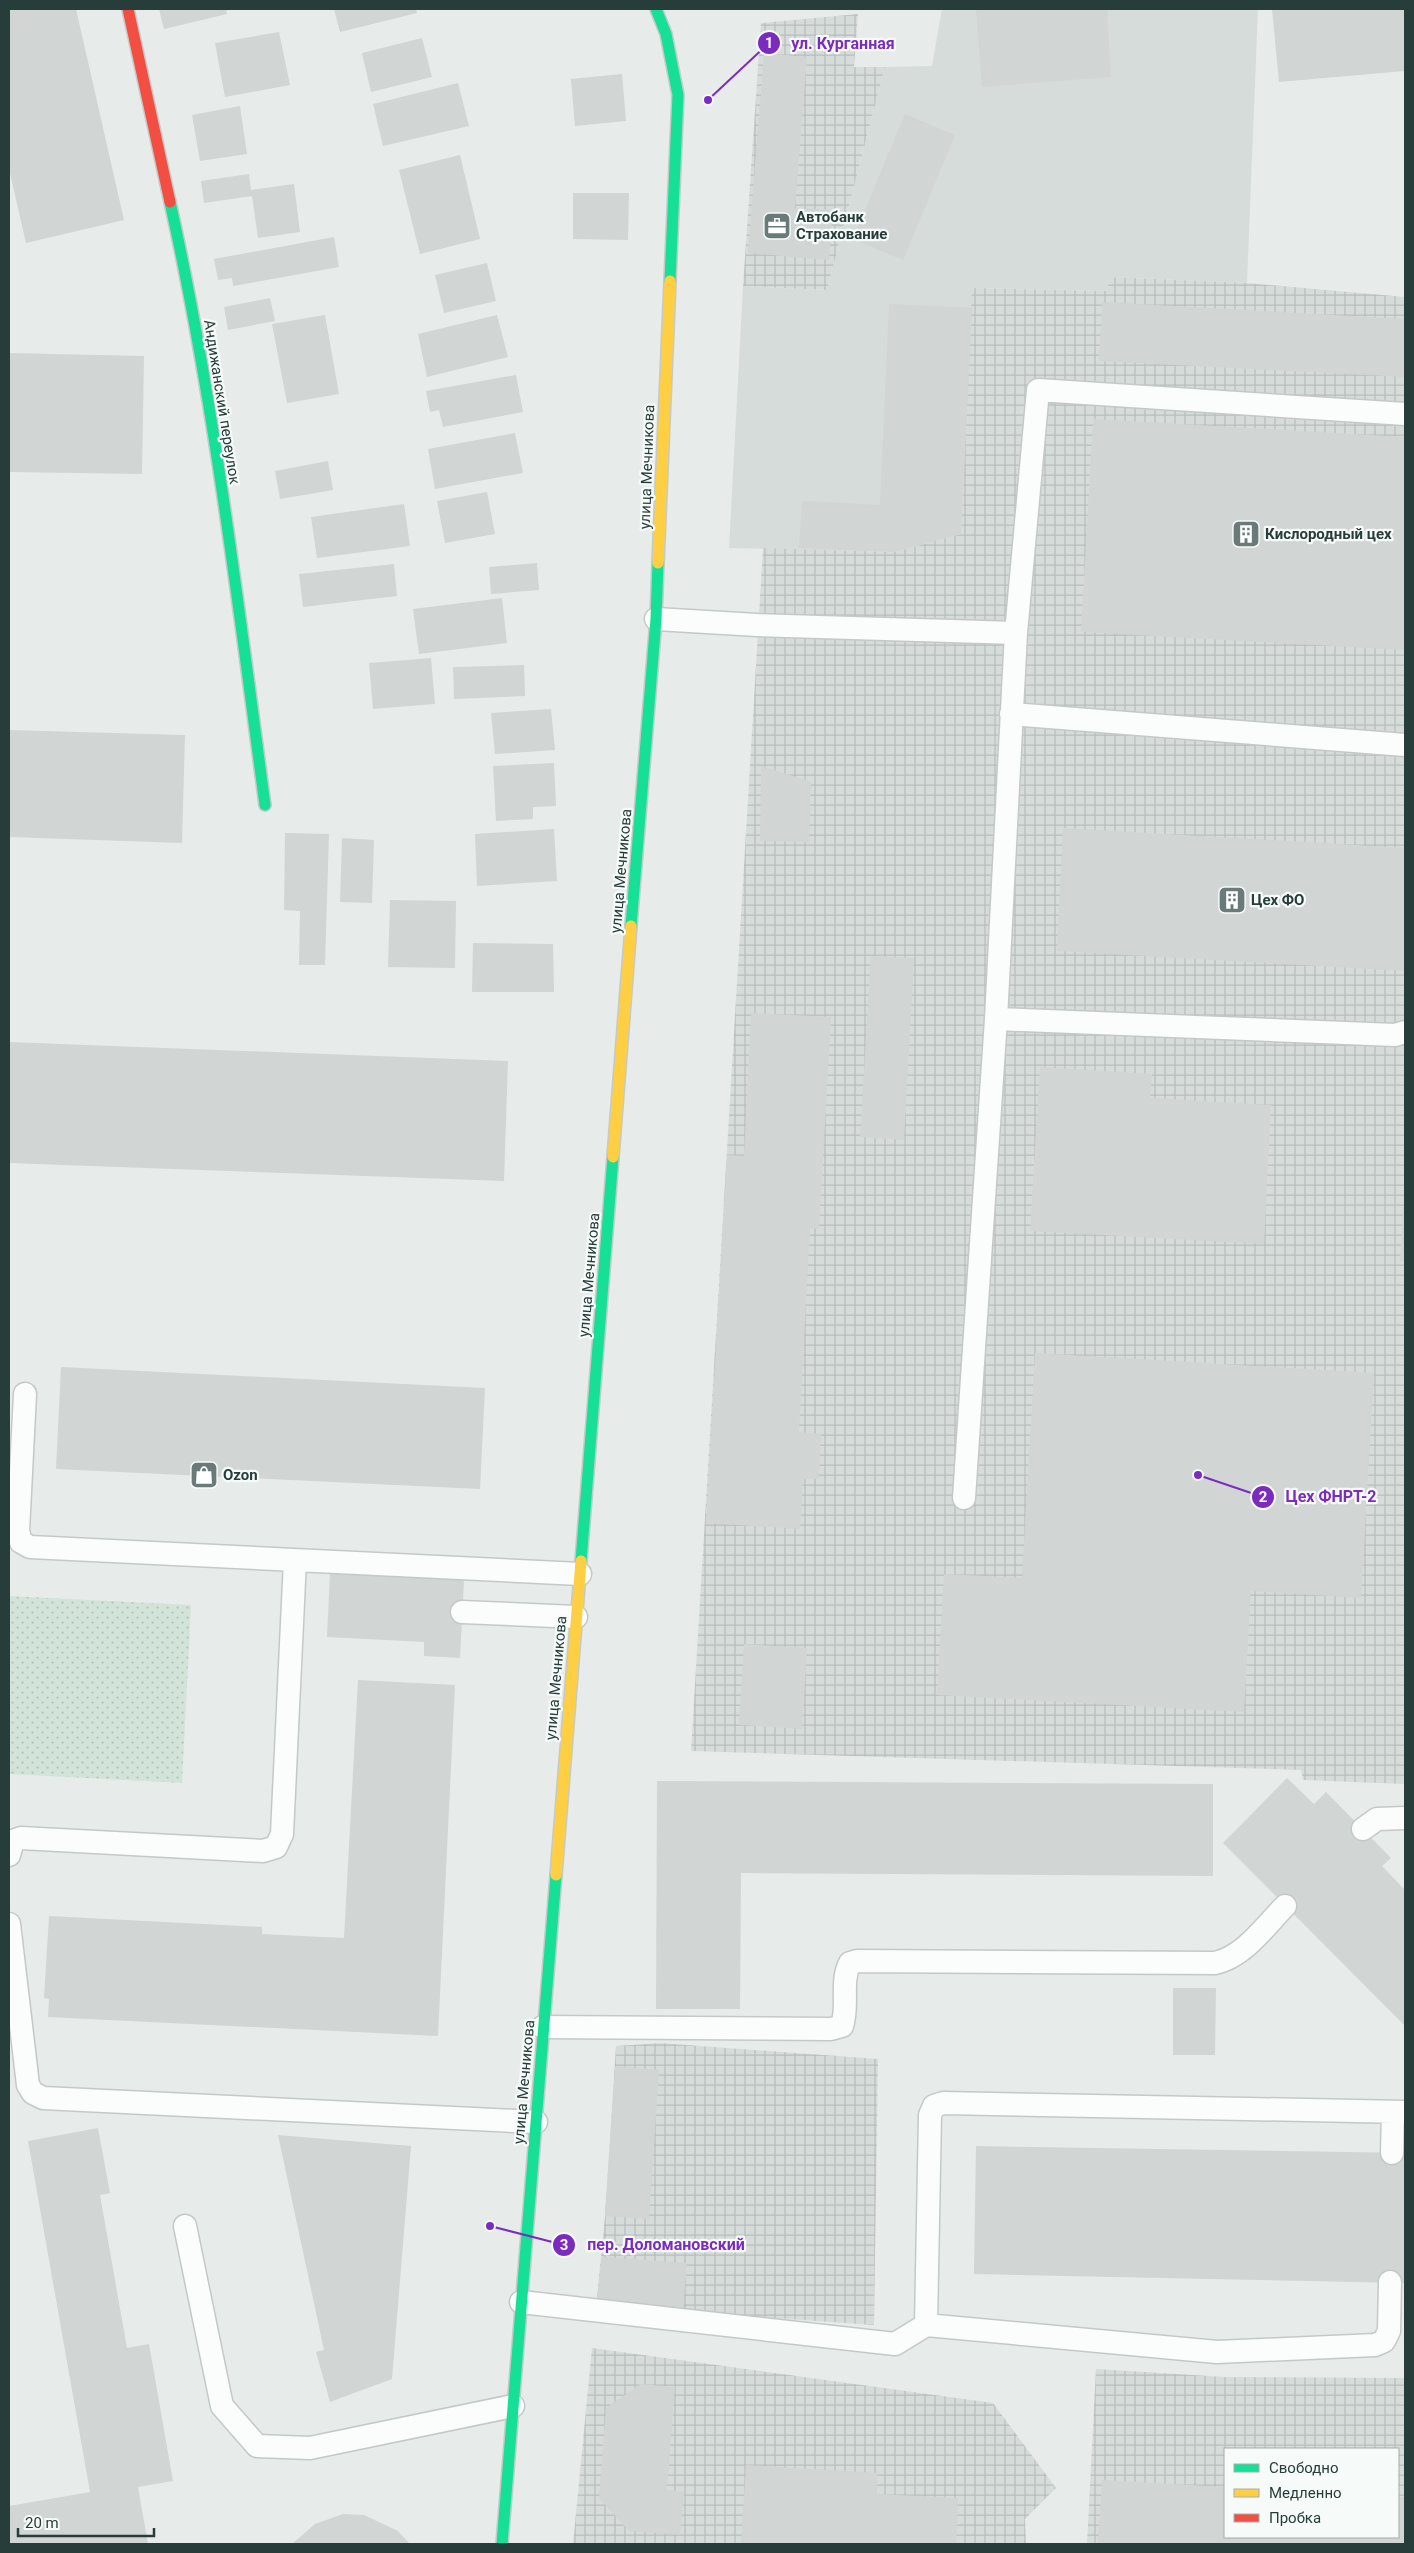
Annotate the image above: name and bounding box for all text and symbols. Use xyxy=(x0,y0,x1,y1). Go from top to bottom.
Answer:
callout: ул. Курганная xyxy=(756,28,905,59)
text: 1 xyxy=(765,34,773,52)
text: ул. Курганная xyxy=(791,34,895,53)
place label: Автобанк Страхование xyxy=(796,208,887,243)
office icon: Автобанк Страхование xyxy=(762,211,792,241)
street label: Андижанский переулок xyxy=(200,318,244,486)
street label: улица Мечникова xyxy=(636,404,658,530)
building icon: Кислородный цех xyxy=(1231,519,1261,549)
place label: Кислородный цех xyxy=(1265,525,1392,543)
street label: улица Мечникова xyxy=(607,808,635,934)
building icon: Цех ФО xyxy=(1217,885,1247,915)
place label: Цех ФО xyxy=(1251,891,1304,909)
street label: улица Мечникова xyxy=(575,1212,603,1338)
shop icon: Ozon xyxy=(189,1460,219,1490)
place label: Ozon xyxy=(223,1466,258,1484)
callout: Цех ФНРТ-2 xyxy=(1250,1481,1386,1512)
text: Цех ФНРТ-2 xyxy=(1286,1487,1376,1506)
text: 2 xyxy=(1259,1488,1268,1506)
street label: улица Мечникова xyxy=(542,1615,570,1741)
street label: улица Мечникова xyxy=(510,2019,538,2145)
callout: пер. Доломановский xyxy=(552,2229,754,2260)
text: пер. Доломановский xyxy=(587,2235,745,2254)
text: 3 xyxy=(560,2236,568,2254)
legend xyxy=(1224,2448,1399,2538)
text: Свободно xyxy=(1269,2459,1338,2477)
text: Медленно xyxy=(1269,2484,1342,2502)
scale bar xyxy=(18,2506,154,2538)
text: Пробка xyxy=(1269,2509,1321,2527)
text: 20 m xyxy=(25,2514,59,2532)

